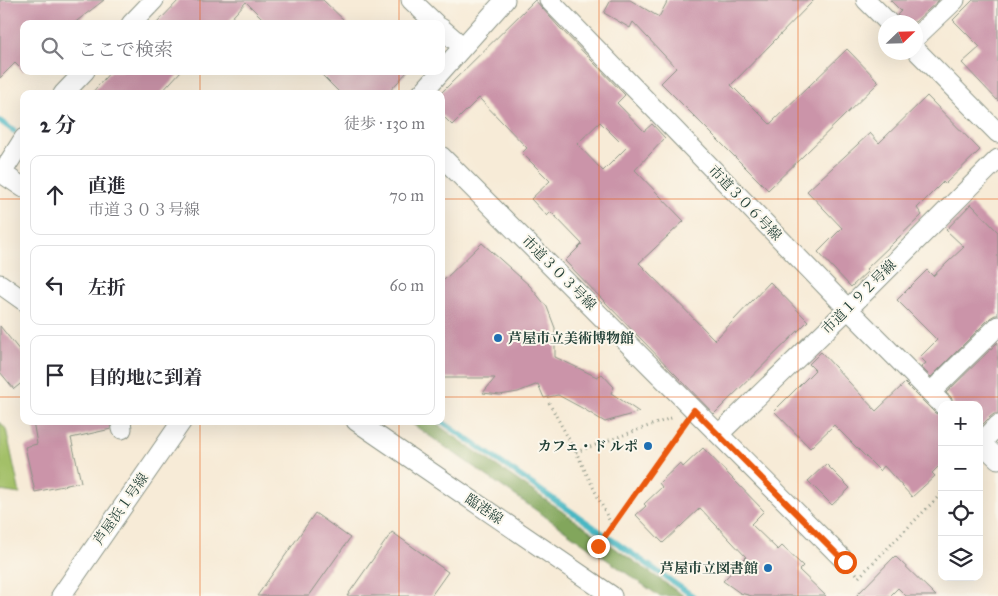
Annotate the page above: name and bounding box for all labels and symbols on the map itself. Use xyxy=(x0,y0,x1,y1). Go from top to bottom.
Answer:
north arrow xyxy=(878,15,923,60)
street label: 市道３０６号線 xyxy=(705,162,785,244)
street label: 市道３０３号線 xyxy=(518,232,600,314)
street label: 市道１９２号線 xyxy=(818,256,900,338)
place label: 芦屋市立美術博物館 xyxy=(508,330,634,347)
marker: 芦屋市立美術博物館 xyxy=(492,332,504,344)
place label: カフェ・ド ルポ xyxy=(538,438,638,455)
marker: カフェ・ド ルポ xyxy=(642,440,654,452)
street label: 芦屋浜１号線 xyxy=(90,470,152,548)
street label: 臨港線 xyxy=(462,490,506,528)
route end xyxy=(587,535,610,558)
route start xyxy=(834,551,857,574)
place label: 芦屋市立図書館 xyxy=(660,560,758,577)
marker: 芦屋市立図書館 xyxy=(762,562,774,574)

